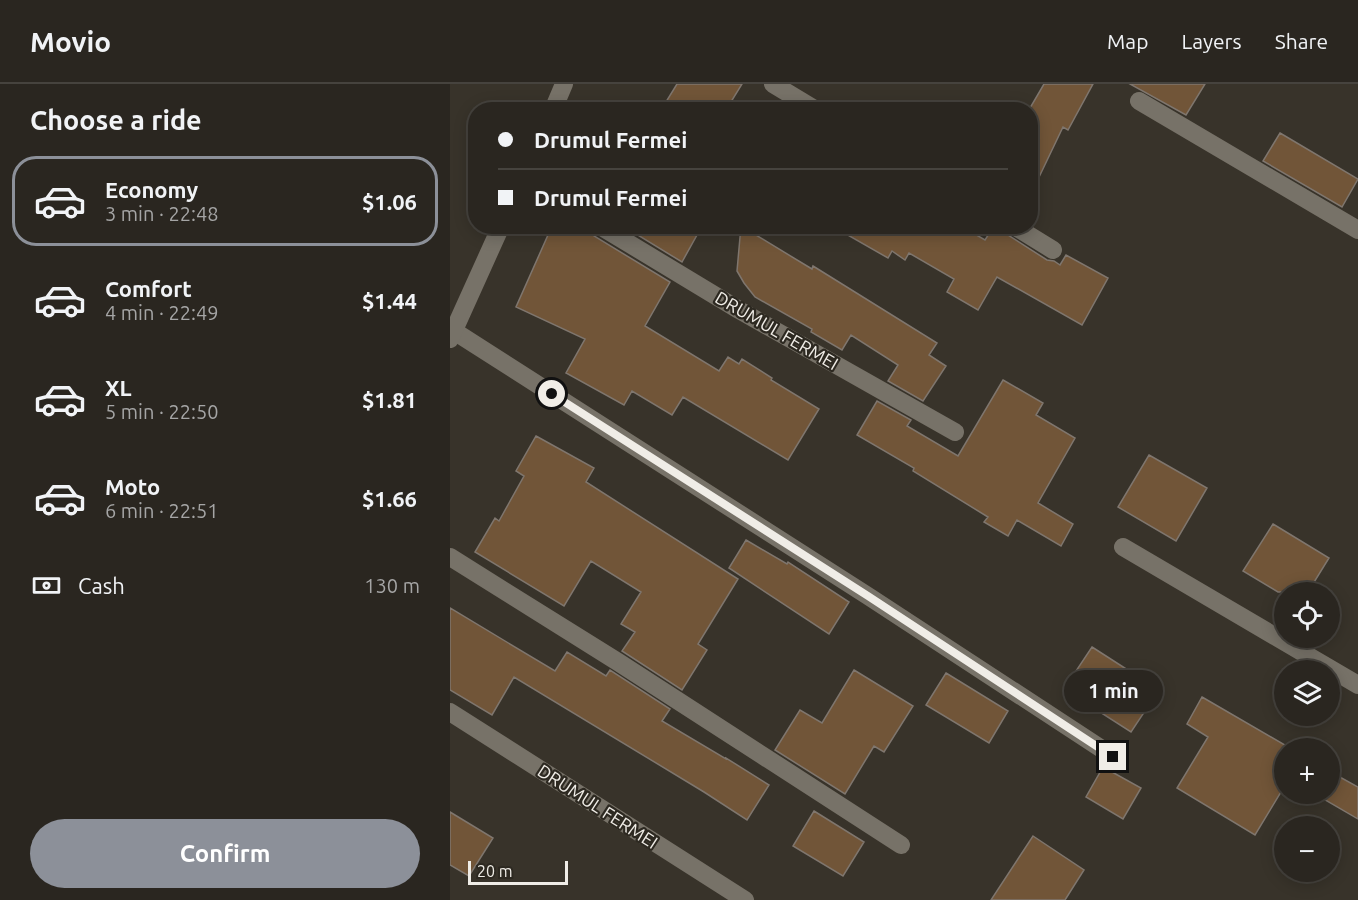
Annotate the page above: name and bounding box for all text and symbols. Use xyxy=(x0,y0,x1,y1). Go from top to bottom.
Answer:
text: Movio xyxy=(30,26,111,57)
text: Map xyxy=(1107,29,1148,53)
text: Layers xyxy=(1181,29,1242,53)
text: Share xyxy=(1275,29,1328,53)
text: Choose a ride xyxy=(30,105,202,135)
text: Drumul Fermei xyxy=(534,127,687,152)
icon: car xyxy=(33,174,87,228)
text: Economy xyxy=(105,177,198,202)
text: Drumul Fermei xyxy=(534,185,687,210)
text: $1.06 xyxy=(362,189,417,214)
text: 3 min · 22:48 xyxy=(105,202,219,225)
icon: car xyxy=(33,273,87,327)
text: Comfort xyxy=(105,276,192,301)
street label: DRUMUL FERMEI xyxy=(712,287,842,373)
text: $1.44 xyxy=(362,288,417,313)
text: 4 min · 22:49 xyxy=(105,301,219,324)
icon: car xyxy=(33,372,87,426)
text: XL xyxy=(105,375,132,400)
route start xyxy=(538,380,565,407)
text: $1.81 xyxy=(362,387,417,412)
text: 5 min · 22:50 xyxy=(105,400,219,423)
icon: car xyxy=(33,471,87,525)
text: Moto xyxy=(105,474,160,499)
text: $1.66 xyxy=(362,486,417,511)
text: 6 min · 22:51 xyxy=(105,499,219,522)
icon: cash xyxy=(30,569,63,602)
text: Cash xyxy=(78,573,125,598)
text: 130 m xyxy=(364,574,420,597)
map controls xyxy=(1274,582,1340,882)
button: locate xyxy=(1274,582,1340,648)
button: layers xyxy=(1274,660,1340,726)
callout: 1 min xyxy=(1064,670,1162,712)
text: 1 min xyxy=(1088,679,1139,702)
button: + xyxy=(1274,738,1340,804)
route end xyxy=(1099,743,1126,770)
street label: DRUMUL FERMEI xyxy=(534,760,662,852)
button: − xyxy=(1274,816,1340,882)
button: Confirm xyxy=(30,819,420,888)
scale bar xyxy=(468,858,568,886)
text: 20 m xyxy=(477,862,513,880)

